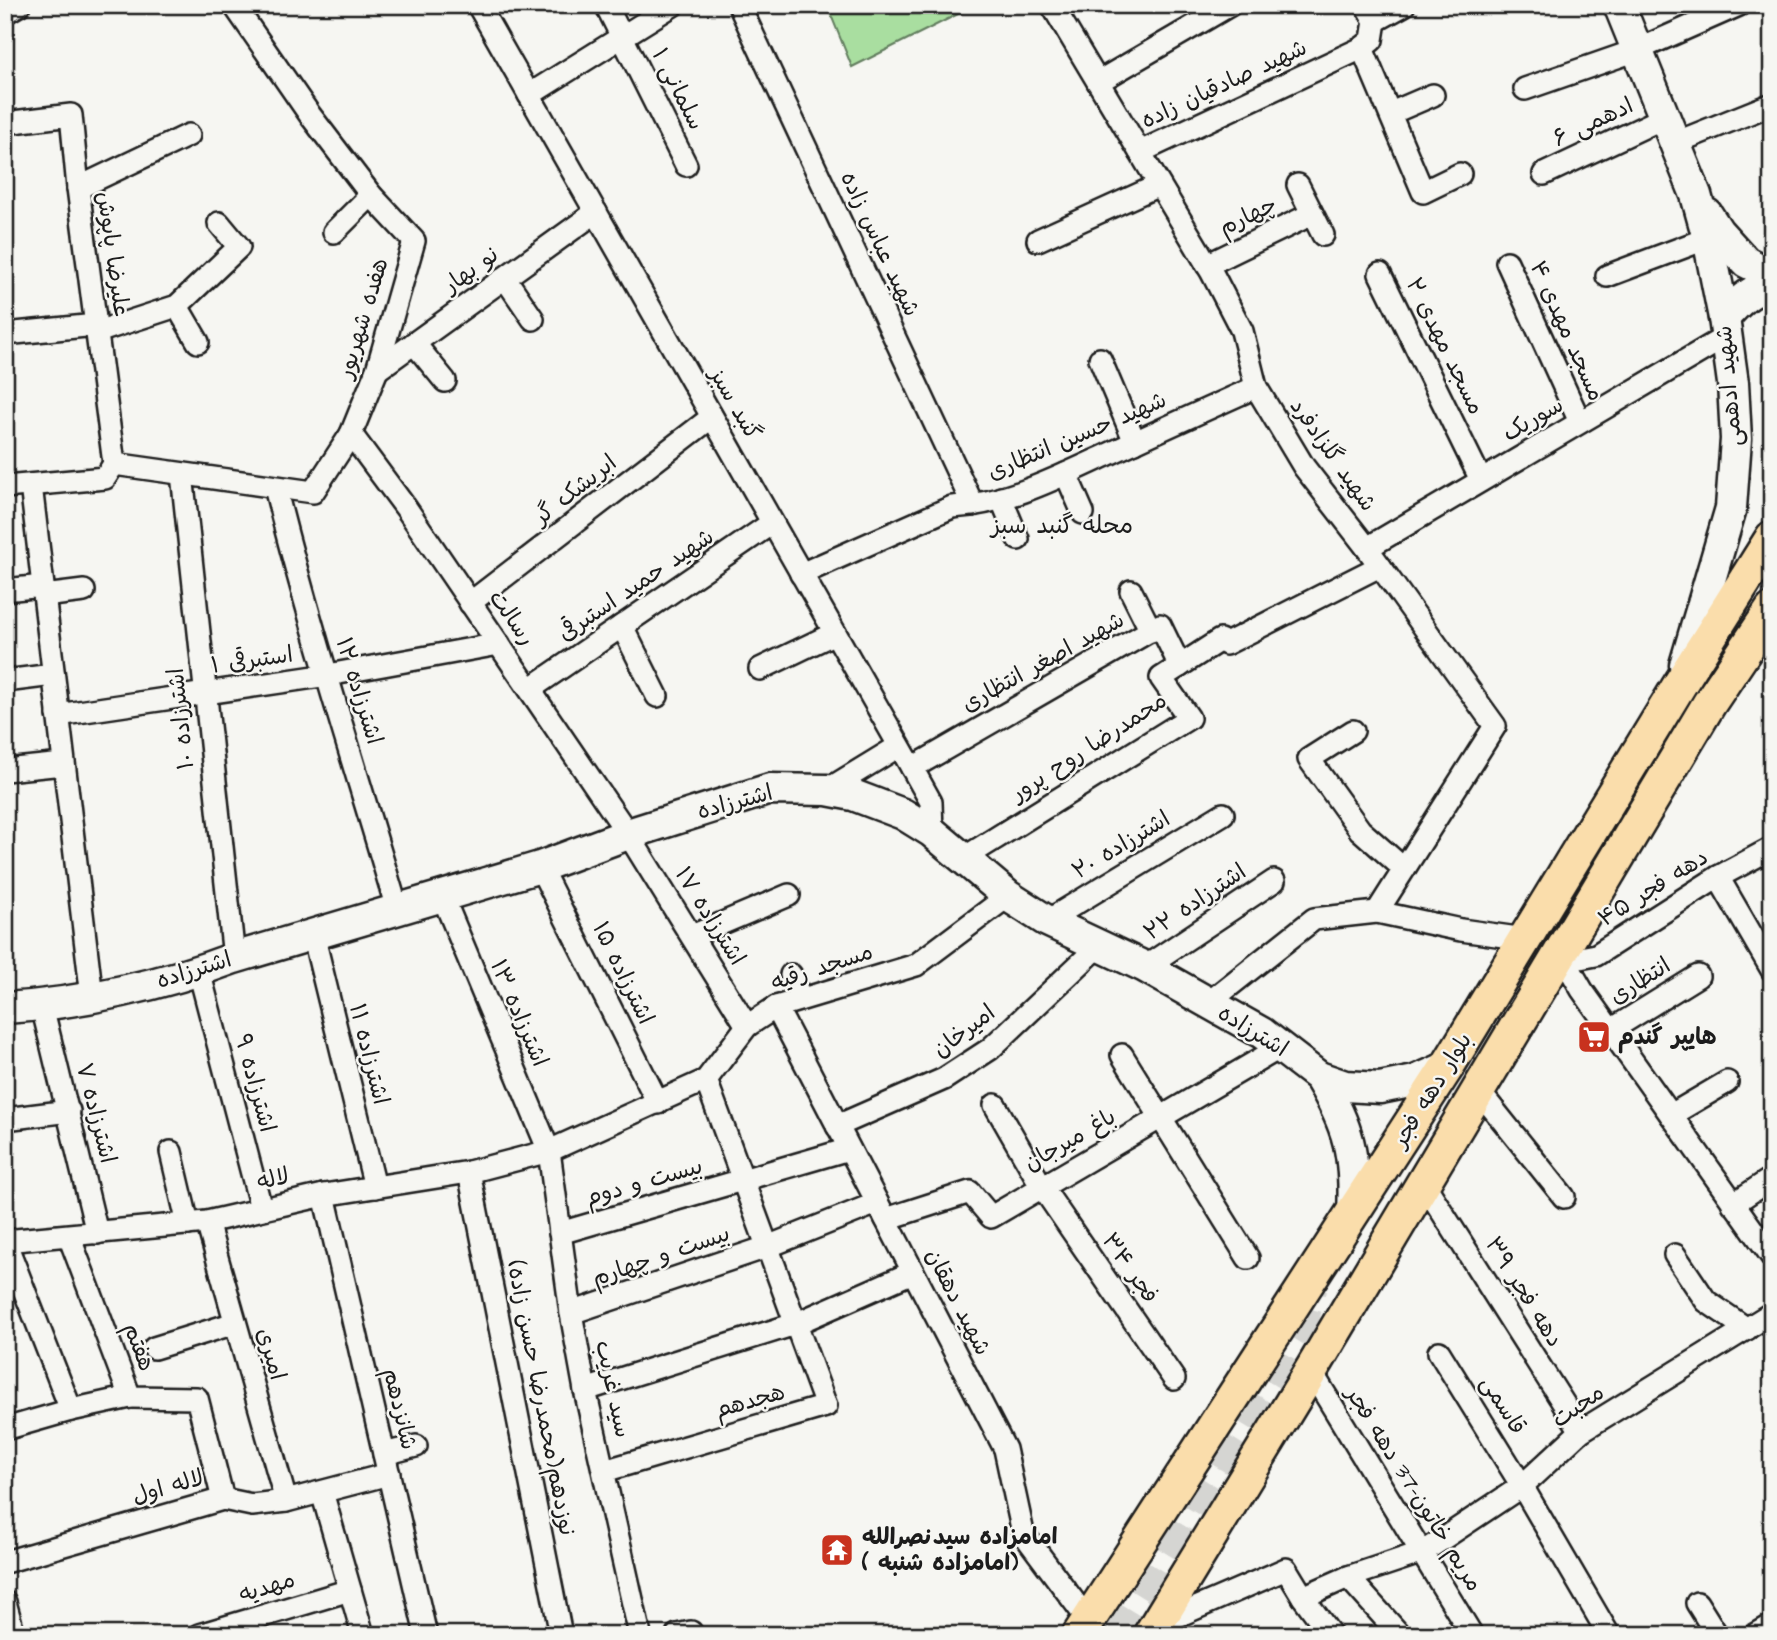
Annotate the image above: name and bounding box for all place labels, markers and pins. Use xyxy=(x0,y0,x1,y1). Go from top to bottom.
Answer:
supermarket icon: هایپر گندم xyxy=(1575,1018,1613,1056)
place label: هایپر گندم xyxy=(1618,1021,1717,1054)
place label: امامزاده سیدنصرالله ( امامزاده شنبه) xyxy=(861,1521,1058,1579)
temple icon: امامزاده سیدنصرالله ( امامزاده شنبه) xyxy=(818,1531,856,1569)

